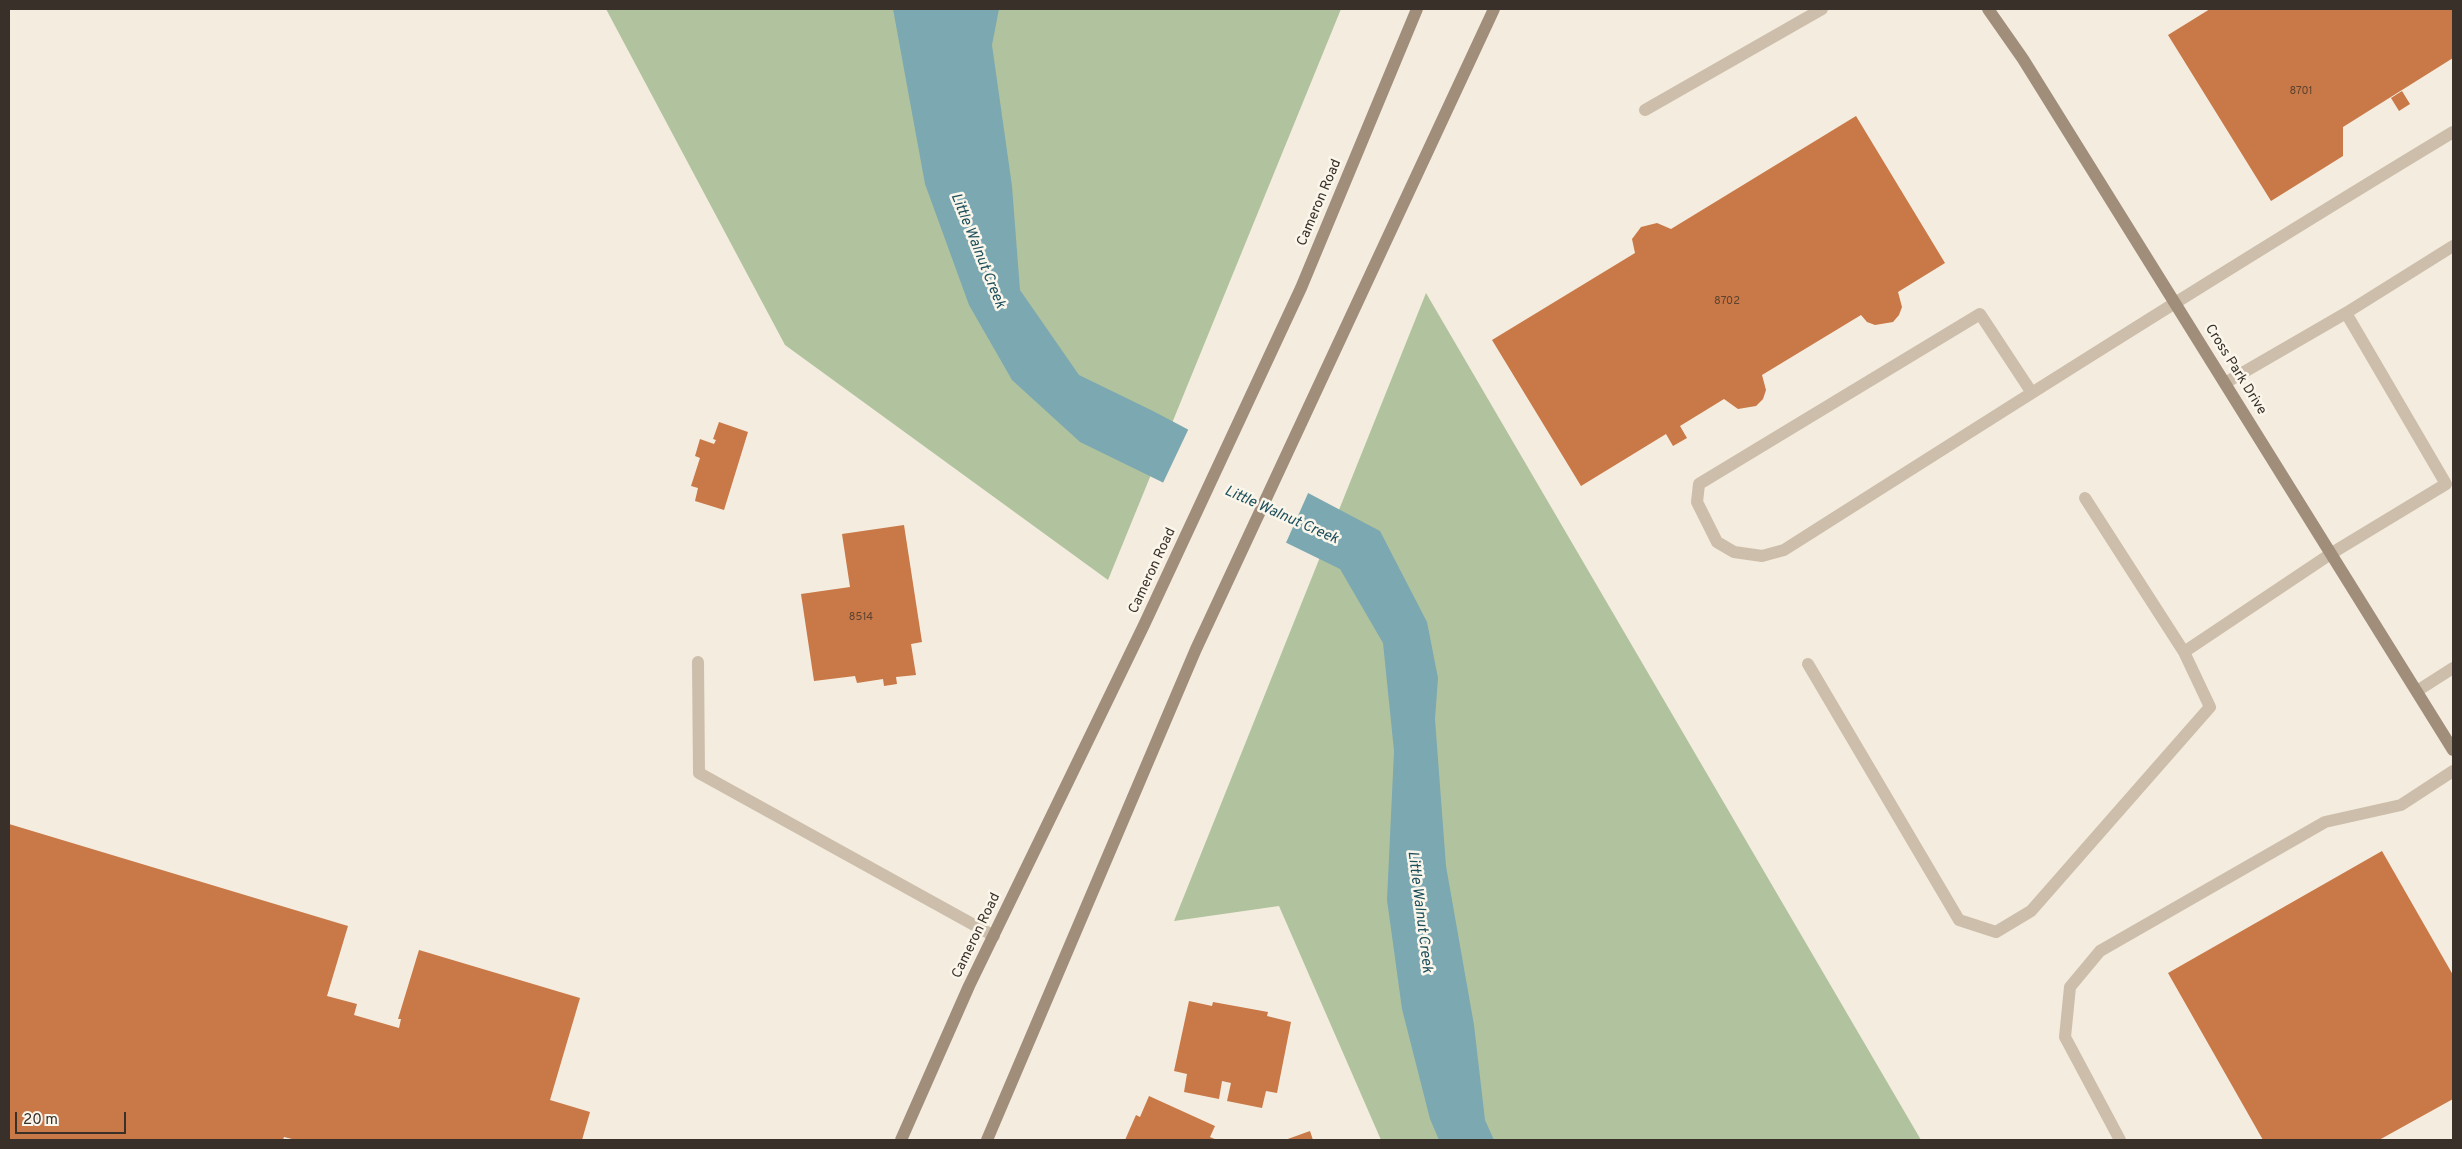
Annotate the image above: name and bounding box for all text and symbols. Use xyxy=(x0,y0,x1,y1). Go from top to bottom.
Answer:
house number: 8701 xyxy=(2289,85,2313,99)
street label: Cameron Road xyxy=(1294,157,1346,249)
water label: Little Walnut Creek xyxy=(946,191,1008,311)
house number: 8702 xyxy=(1714,295,1740,309)
street label: Cross Park Drive xyxy=(2200,322,2270,418)
water label: Little Walnut Creek xyxy=(1221,483,1341,549)
street label: Cameron Road xyxy=(1126,525,1180,617)
house number: 8514 xyxy=(849,611,873,625)
water label: Little Walnut Creek xyxy=(1403,850,1435,974)
street label: Cameron Road xyxy=(949,891,1005,981)
scale bar xyxy=(18,1102,129,1134)
text: 20 m xyxy=(23,1111,58,1130)

